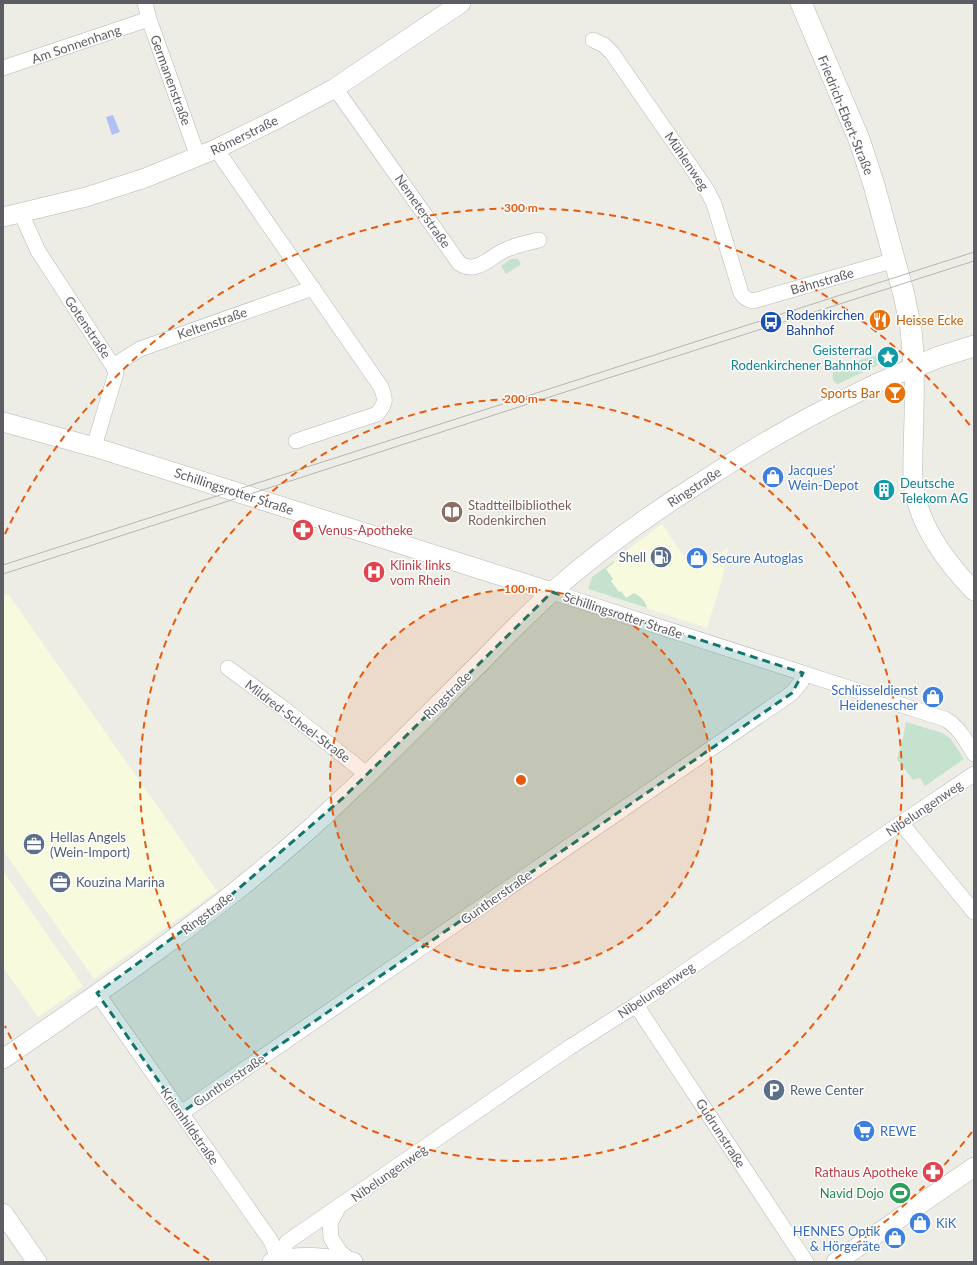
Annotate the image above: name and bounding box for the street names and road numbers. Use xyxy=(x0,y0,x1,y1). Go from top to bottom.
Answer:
street label: Am Sonnenhang xyxy=(29,21,123,67)
street label: Germanenstraße xyxy=(147,32,195,128)
street label: Friedrich-Ebert-Straße xyxy=(815,53,877,177)
street label: Römerstraße xyxy=(208,112,280,158)
street label: Mühlenweg xyxy=(662,129,713,194)
street label: Nemeterstraße xyxy=(392,171,454,251)
street label: Bahnstraße xyxy=(789,264,856,298)
street label: Gotenstraße xyxy=(61,293,115,361)
street label: Keltenstraße xyxy=(175,304,249,342)
street label: Schillingsrotter Straße xyxy=(172,464,296,518)
street label: Ringstraße xyxy=(664,464,724,510)
street label: Schillingsrotter Straße xyxy=(561,588,685,642)
street label: Ringstraße xyxy=(420,668,474,722)
street label: Mildred-Scheel-Straße xyxy=(242,676,354,766)
street label: Nibelungenweg xyxy=(883,776,966,840)
street label: Guntherstraße xyxy=(457,867,535,927)
street label: Ringstraße xyxy=(178,888,236,938)
street label: Nibelungenweg xyxy=(615,958,698,1022)
street label: Guntherstraße xyxy=(190,1050,268,1110)
street label: Kriemhildstraße xyxy=(157,1084,223,1168)
street label: Gudrunstraße xyxy=(693,1096,749,1171)
street label: Nibelungenweg xyxy=(348,1141,430,1205)

